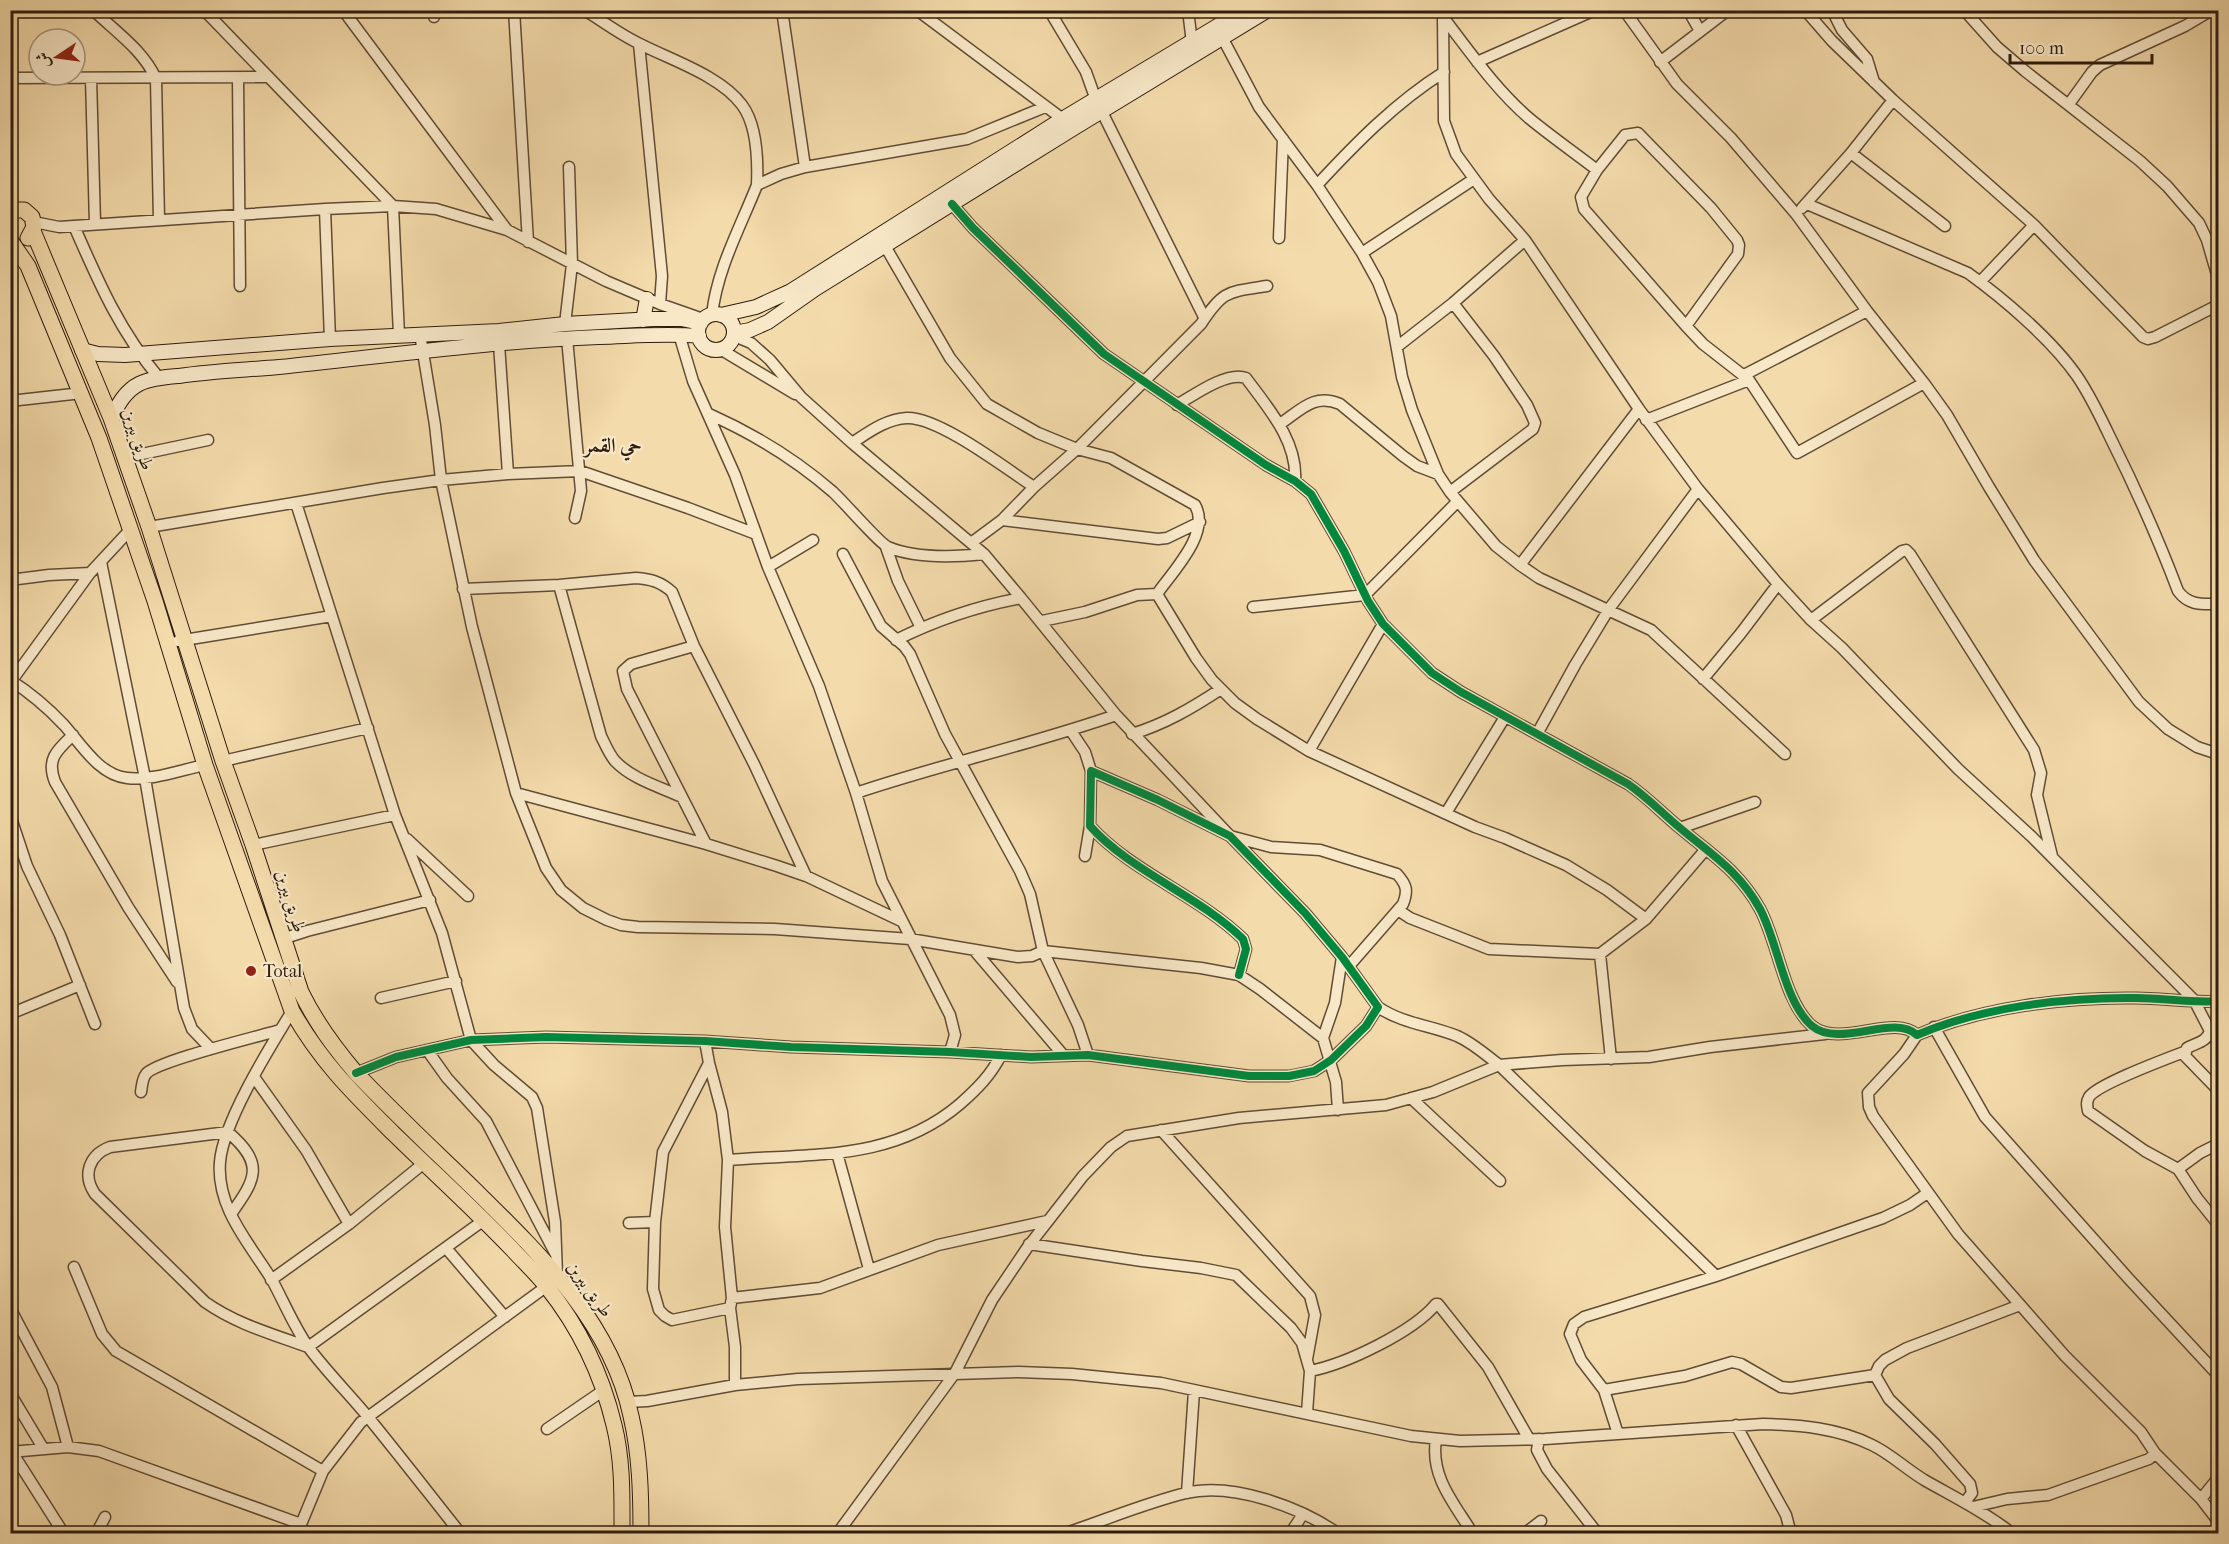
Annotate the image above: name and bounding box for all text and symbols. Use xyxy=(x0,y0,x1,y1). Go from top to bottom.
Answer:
north arrow xyxy=(27,27,87,87)
scale bar xyxy=(2010,27,2152,65)
text: 100 m xyxy=(2019,38,2064,59)
text: ش xyxy=(32,50,54,70)
street label: طريق بيرين xyxy=(116,405,158,473)
district label: حي القمر xyxy=(582,434,642,461)
street label: طريق بيرين xyxy=(270,867,310,935)
place label: Total xyxy=(263,961,302,982)
marker: Total xyxy=(244,964,258,978)
street label: طريق بيرين xyxy=(561,1257,617,1322)

